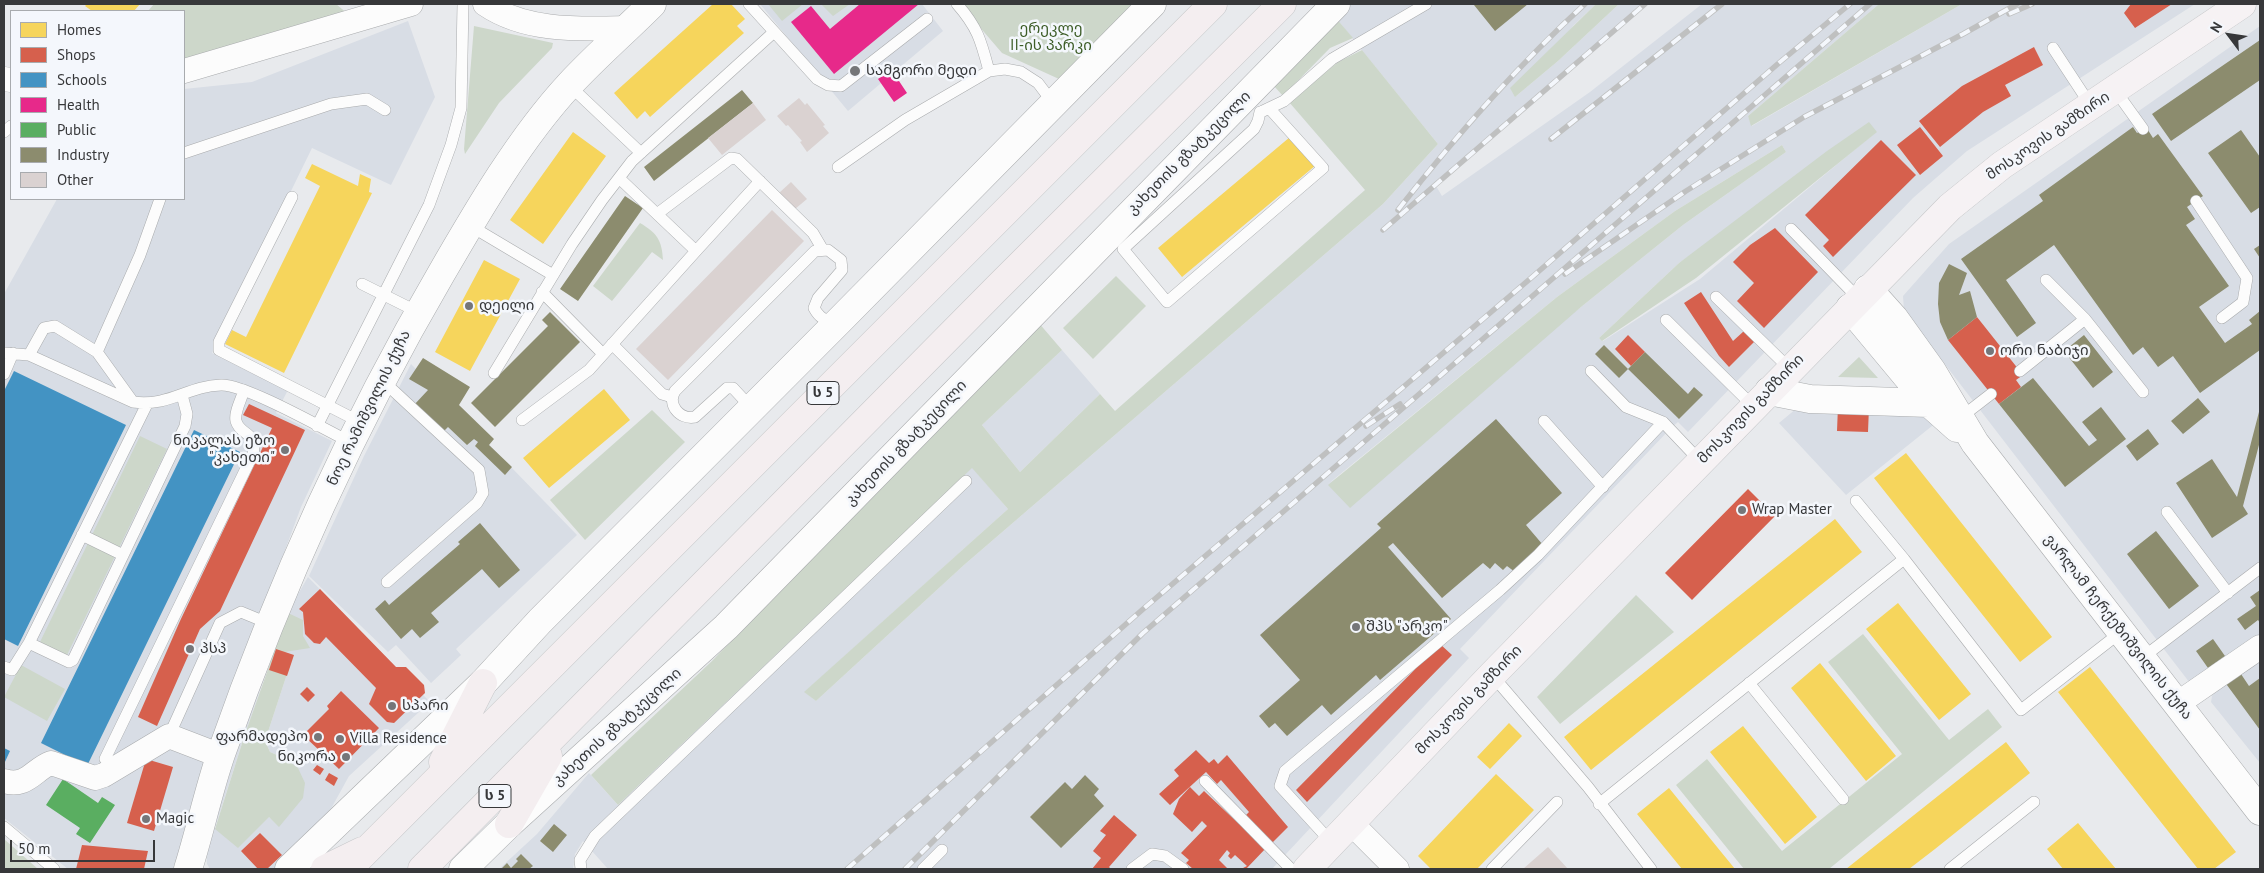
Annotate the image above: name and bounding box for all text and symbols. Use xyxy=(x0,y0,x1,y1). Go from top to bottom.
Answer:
legend xyxy=(10,10,185,200)
north arrow xyxy=(2204,10,2254,60)
text: N xyxy=(2206,19,2226,36)
text: Homes xyxy=(57,20,101,39)
park label: ერეკლე II-ის პარკი xyxy=(1010,20,1092,55)
text: Shops xyxy=(57,45,96,64)
place label: სამგორი მედი xyxy=(866,62,977,80)
marker: სამგორი მედი xyxy=(848,64,862,78)
text: Schools xyxy=(57,70,107,89)
street label: კახეთის გზატკეცილი xyxy=(1123,87,1255,219)
street label: მოსკოვის გამზირი xyxy=(1983,88,2113,184)
text: Health xyxy=(57,95,100,114)
text: Public xyxy=(57,120,96,139)
text: Industry xyxy=(57,145,109,164)
text: Other xyxy=(57,170,93,189)
place label: დეილი xyxy=(479,297,534,315)
marker: დეილი xyxy=(463,300,475,312)
street label: ნოე რამიშვილის ქუჩა xyxy=(323,327,415,489)
place label: ორი ნაბიჯი xyxy=(2000,342,2089,360)
marker: ორი ნაბიჯი xyxy=(1984,345,1996,357)
street label: მოსკოვის გამზირი xyxy=(1694,350,1808,468)
street label: კახეთის გზატკეცილი xyxy=(841,377,971,509)
road number: ს 5 xyxy=(807,382,839,404)
place label: ნიკალას ეზო "კახეთი" xyxy=(173,432,275,467)
marker: ნიკალას ეზო "კახეთი" xyxy=(279,444,291,456)
place label: Wrap Master xyxy=(1752,501,1832,519)
marker: Wrap Master xyxy=(1736,504,1748,516)
street label: ვარლამ ჩერქეზიშვილის ქუჩა xyxy=(2040,531,2196,723)
place label: შპს "არკო" xyxy=(1366,618,1448,636)
marker: შპს "არკო" xyxy=(1350,621,1362,633)
place label: პსპ xyxy=(200,640,226,658)
street label: მოსკოვის გამზირი xyxy=(1412,641,1526,759)
marker: პსპ xyxy=(184,643,196,655)
street label: კახეთის გზატკეცილი xyxy=(549,664,685,790)
place label: სპარი xyxy=(402,697,449,715)
marker: სპარი xyxy=(386,700,398,712)
place label: ფარმადეპო xyxy=(215,728,308,746)
place label: Villa Residence xyxy=(350,730,447,748)
marker: ფარმადეპო xyxy=(312,731,324,743)
marker: Villa Residence xyxy=(334,733,346,745)
place label: ნიკორა xyxy=(278,748,336,766)
marker: ნიკორა xyxy=(340,751,352,763)
road number: ს 5 xyxy=(479,784,511,808)
place label: Magic xyxy=(156,810,194,828)
marker: Magic xyxy=(140,813,152,825)
scale bar xyxy=(12,830,158,862)
text: 50 m xyxy=(18,839,51,858)

